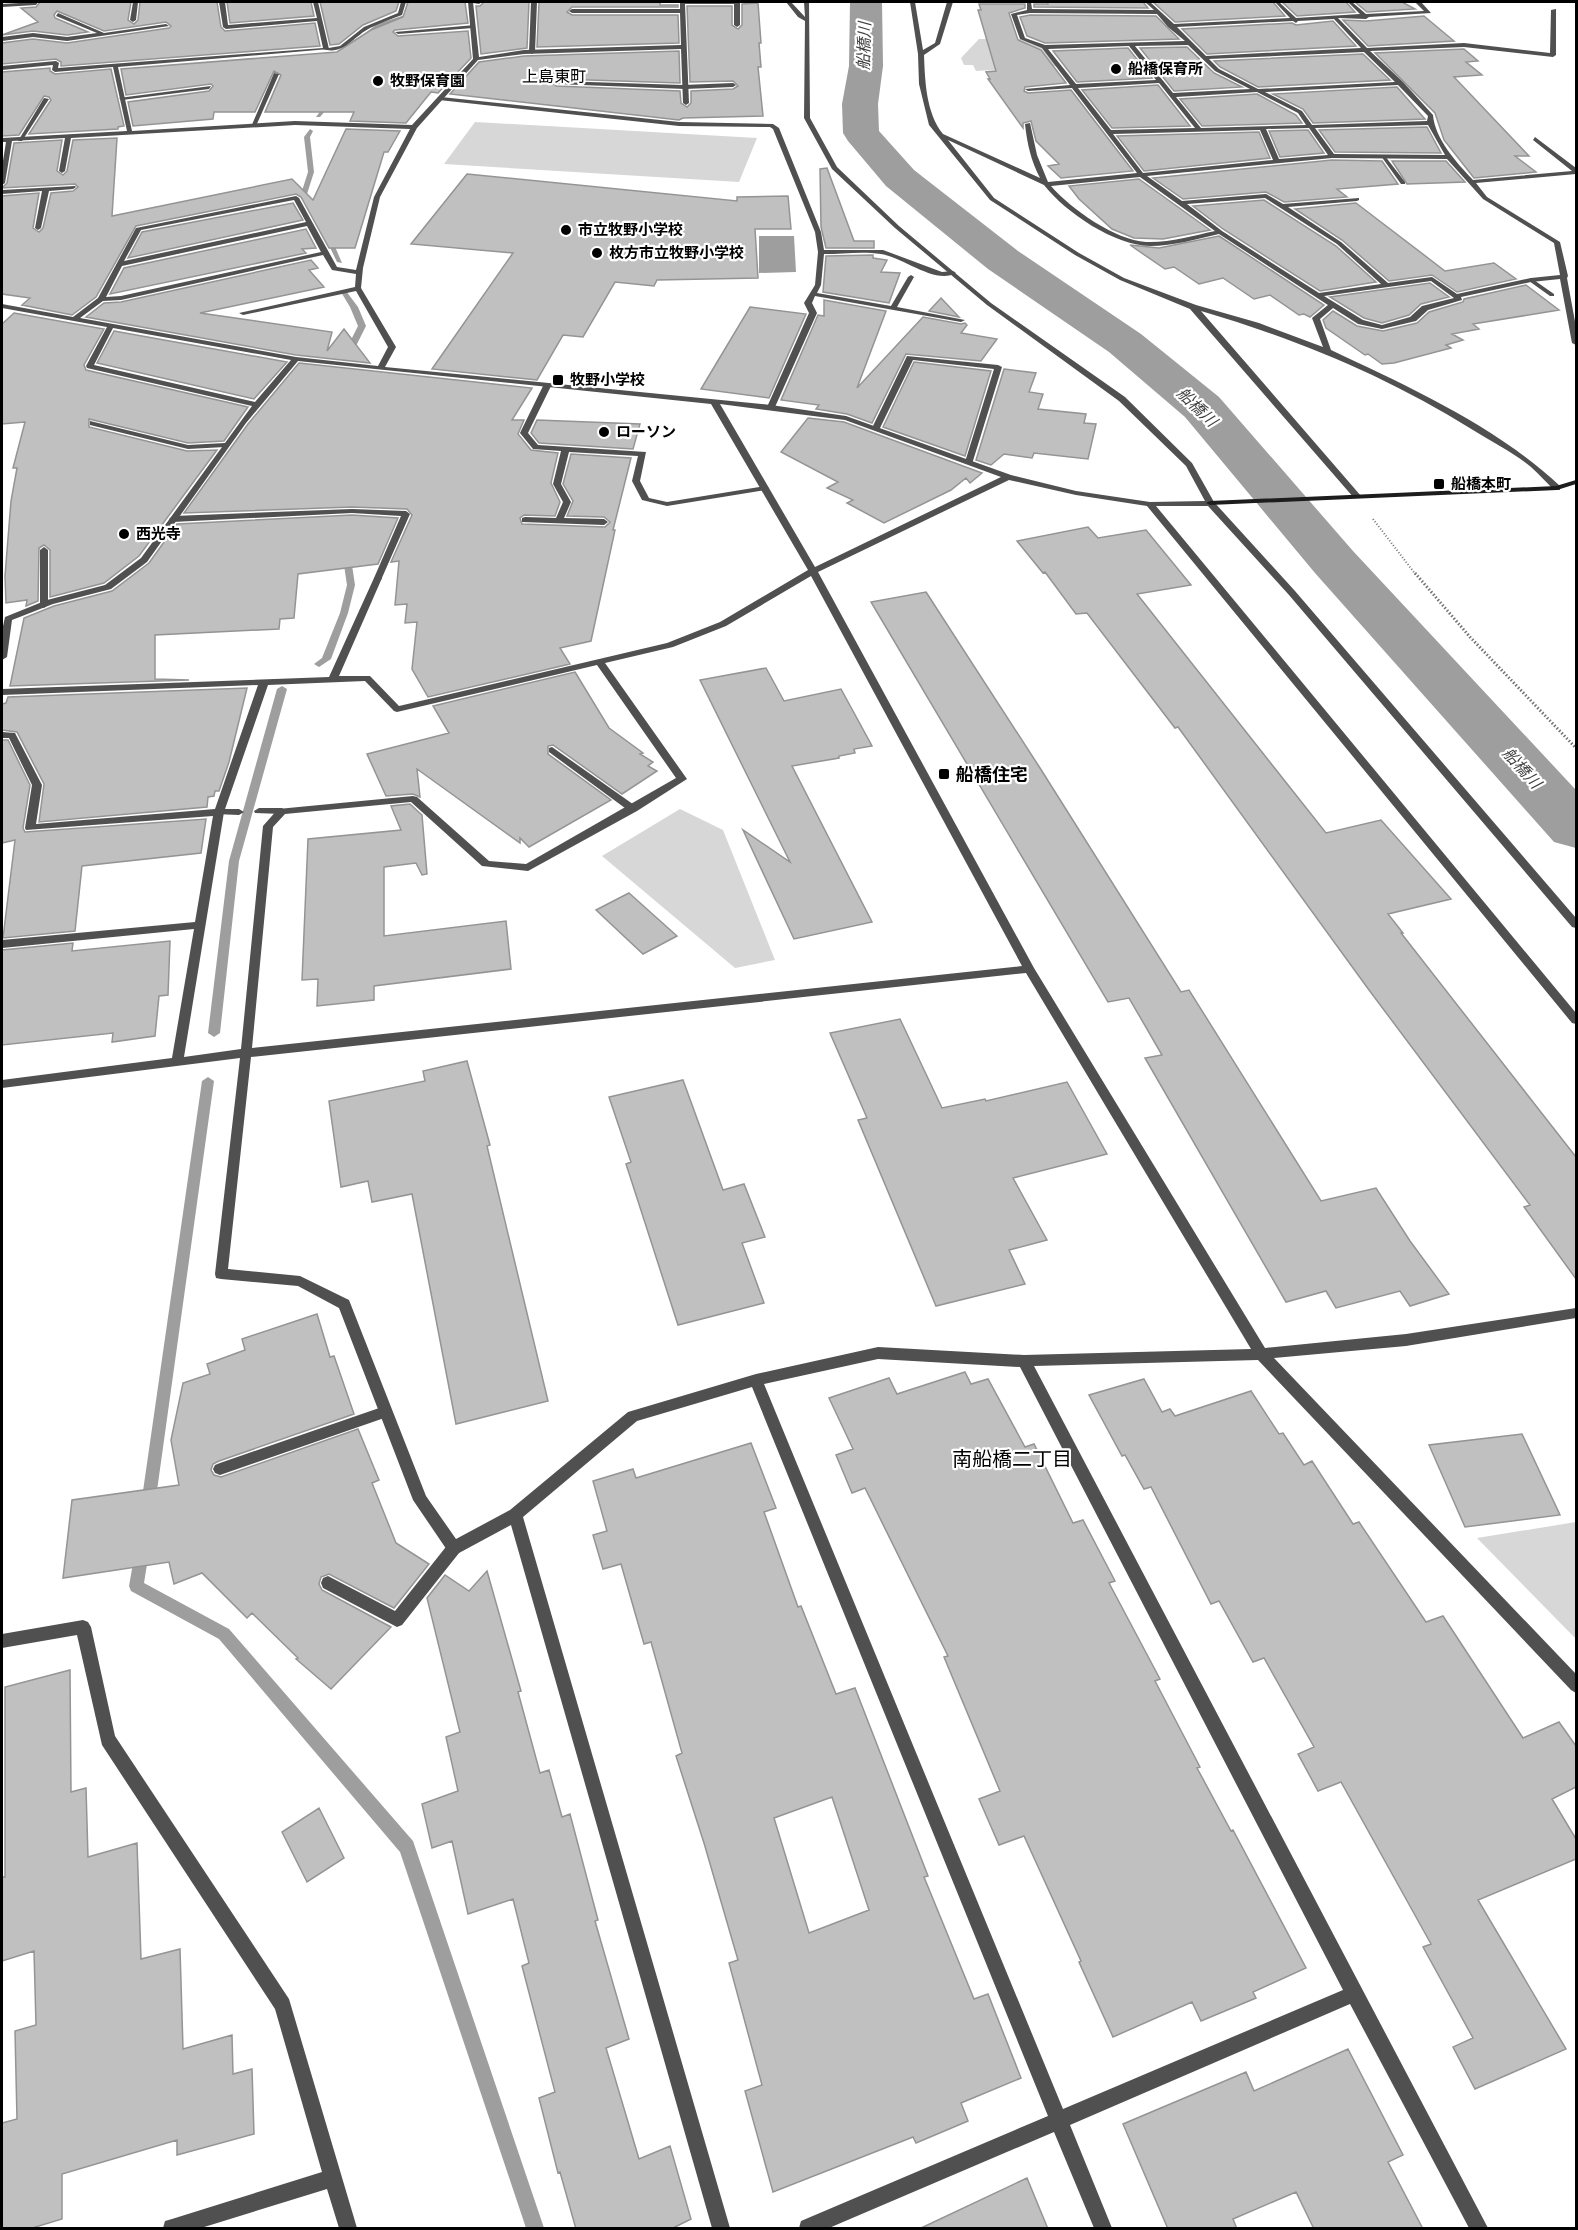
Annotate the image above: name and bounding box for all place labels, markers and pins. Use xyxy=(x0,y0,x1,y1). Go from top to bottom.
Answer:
place label: 船橋保育所 xyxy=(1128,60,1203,78)
marker: 船橋保育所 xyxy=(1109,62,1123,76)
place label: 牧野保育園 xyxy=(390,72,465,90)
marker: 牧野保育園 xyxy=(371,74,385,88)
place label: 市立牧野小学校 xyxy=(578,221,683,239)
marker: 市立牧野小学校 xyxy=(559,223,573,237)
place label: 枚方市立牧野小学校 xyxy=(609,244,744,262)
marker: 枚方市立牧野小学校 xyxy=(590,246,604,260)
place label: 牧野小学校 xyxy=(570,371,645,389)
marker: 牧野小学校 xyxy=(551,373,565,387)
place label: ローソン xyxy=(616,423,676,441)
marker: ローソン xyxy=(597,425,611,439)
place label: 船橋本町 xyxy=(1451,475,1511,493)
marker: 船橋本町 xyxy=(1432,477,1446,491)
place label: 西光寺 xyxy=(136,525,181,543)
marker: 西光寺 xyxy=(117,527,131,541)
place label: 船橋住宅 xyxy=(956,764,1028,785)
marker: 船橋住宅 xyxy=(937,767,951,781)

